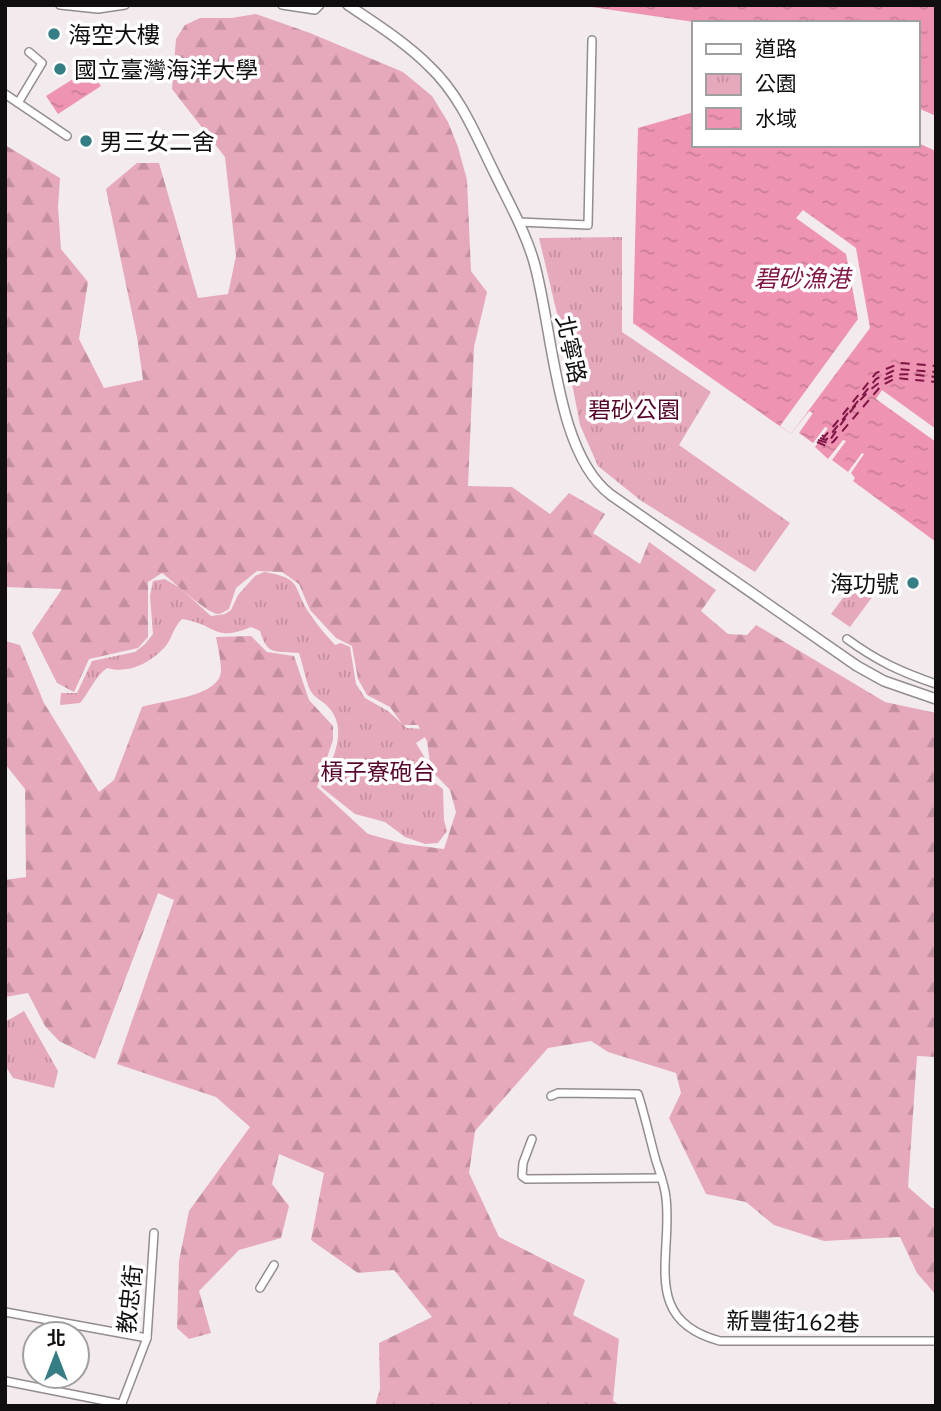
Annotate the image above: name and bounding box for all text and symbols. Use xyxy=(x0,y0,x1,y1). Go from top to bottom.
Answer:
place label: 海空大樓 xyxy=(68,19,160,49)
legend xyxy=(692,21,920,147)
marker: 海空大樓 xyxy=(46,26,62,42)
text: 道路 xyxy=(755,34,797,62)
place label: 國立臺灣海洋大學 xyxy=(74,54,258,84)
marker: 國立臺灣海洋大學 xyxy=(52,61,68,77)
text: 公園 xyxy=(755,69,797,97)
text: 水域 xyxy=(755,104,797,132)
place label: 男三女二舍 xyxy=(100,126,215,156)
marker: 男三女二舍 xyxy=(78,133,94,149)
water label: 碧砂漁港 xyxy=(754,262,853,294)
street label: 北寧路 xyxy=(550,312,594,386)
park label: 碧砂公園 xyxy=(588,394,680,424)
place label: 海功號 xyxy=(830,568,899,598)
marker: 海功號 xyxy=(905,575,921,591)
park label: 槓子寮砲台 xyxy=(321,756,436,786)
street label: 教忠街 xyxy=(110,1263,148,1335)
street label: 新豐街162巷 xyxy=(726,1305,860,1337)
north arrow xyxy=(21,1320,91,1390)
text: 北 xyxy=(46,1326,66,1350)

